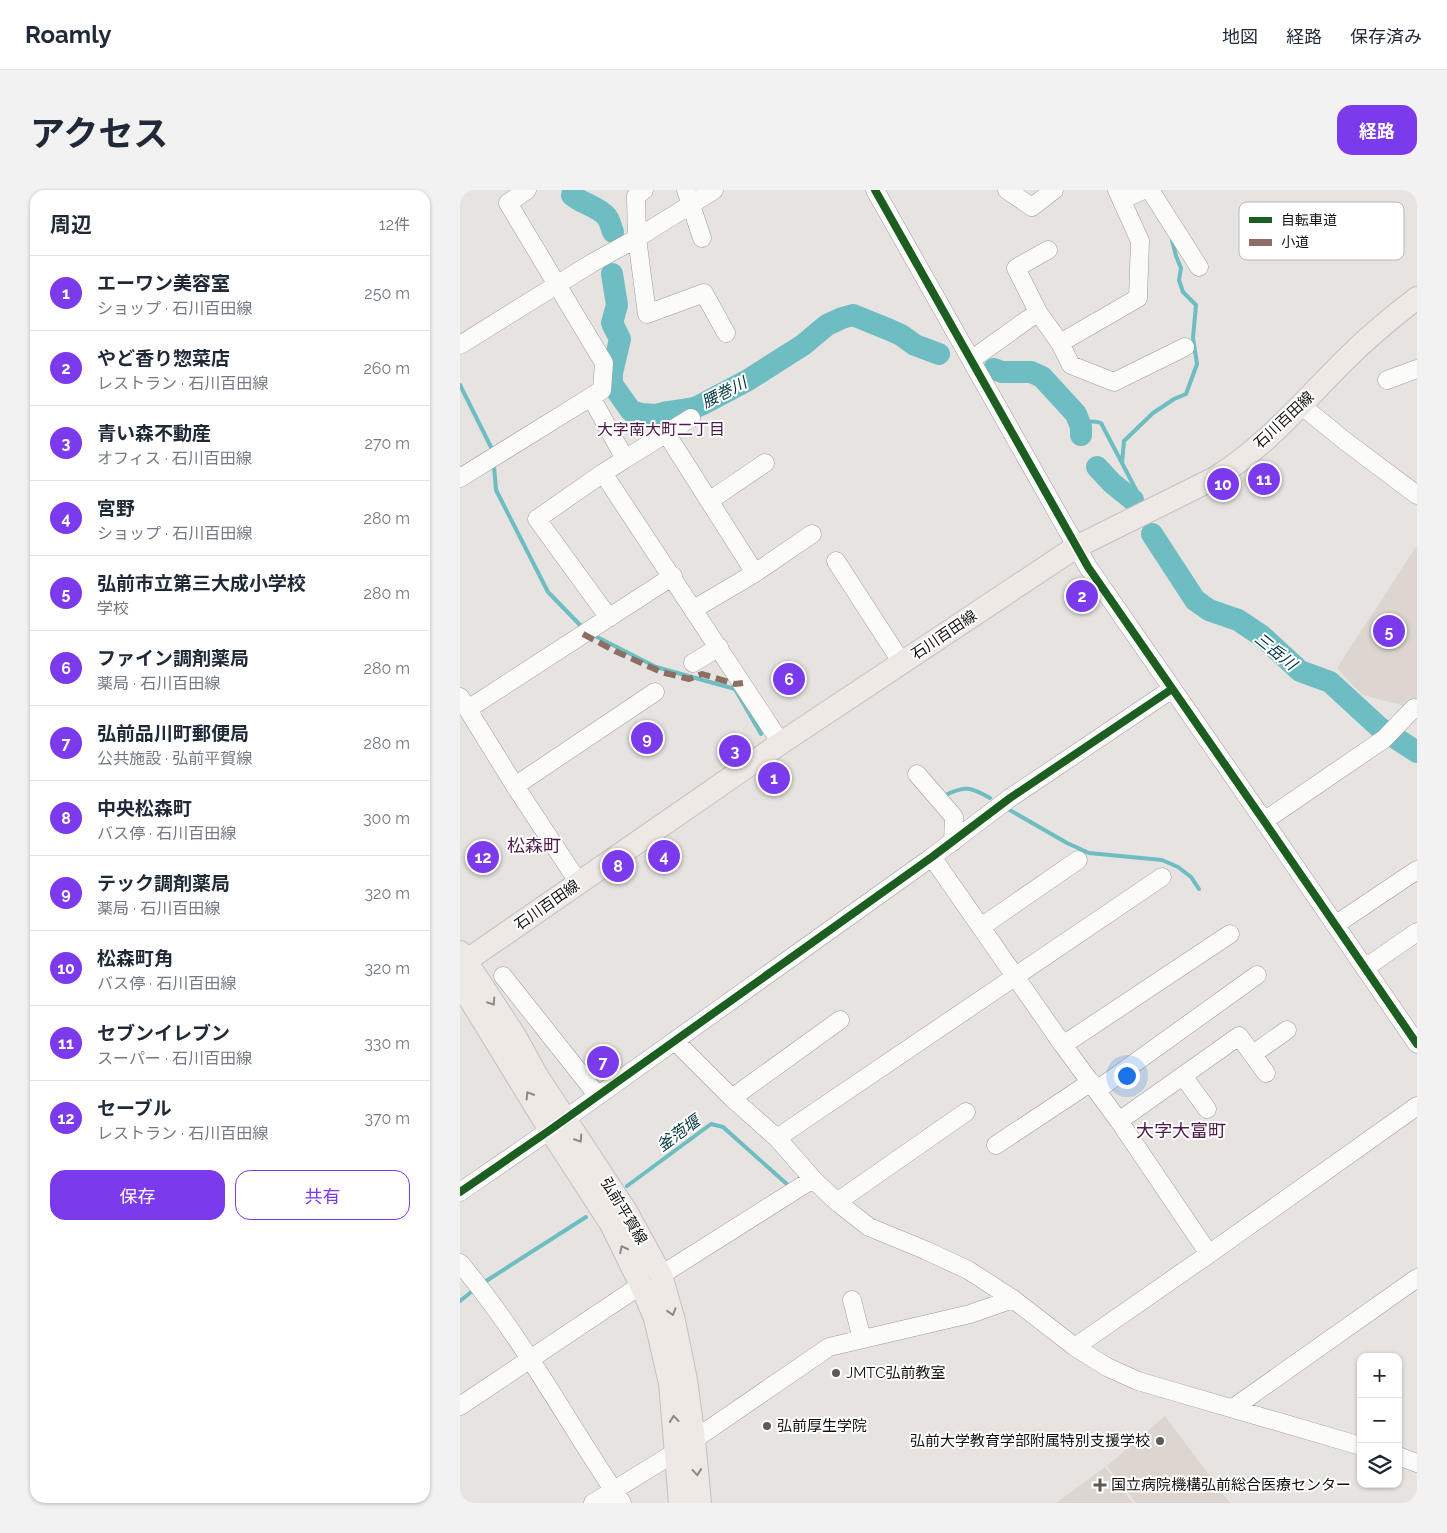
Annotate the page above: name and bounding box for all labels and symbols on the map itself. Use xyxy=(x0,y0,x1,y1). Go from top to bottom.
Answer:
legend xyxy=(1239,202,1404,260)
text: 自転車道 xyxy=(1281,212,1337,228)
text: 小道 xyxy=(1281,234,1309,250)
water label: 腰巻川 xyxy=(699,372,752,412)
street label: 石川百田線 xyxy=(1250,388,1318,452)
district label: 大字南大町二丁目 xyxy=(597,420,725,439)
pin: 11 xyxy=(1248,460,1280,498)
pin: 10 xyxy=(1207,465,1239,503)
pin: 2 xyxy=(1066,577,1098,615)
street label: 石川百田線 xyxy=(908,607,980,663)
pin: 5 xyxy=(1373,612,1405,650)
water label: 三岳川 xyxy=(1251,629,1302,675)
pin: 6 xyxy=(773,660,805,698)
pin: 9 xyxy=(631,719,663,757)
pin: 3 xyxy=(719,732,751,770)
pin: 1 xyxy=(758,759,790,797)
district label: 松森町 xyxy=(507,835,561,856)
pin: 4 xyxy=(648,837,680,875)
pin: 12 xyxy=(467,838,499,876)
pin: 8 xyxy=(602,847,634,885)
street label: 石川百田線 xyxy=(511,876,583,934)
one-way arrow xyxy=(486,996,495,1005)
pin: 7 xyxy=(587,1043,619,1081)
your location xyxy=(1114,1063,1140,1089)
one-way arrow xyxy=(525,1092,535,1101)
water label: 釜萢堰 xyxy=(653,1110,706,1155)
district label: 大字大富町 xyxy=(1136,1120,1226,1141)
one-way arrow xyxy=(573,1133,582,1143)
street label: 弘前平賀線 xyxy=(597,1174,651,1248)
one-way arrow xyxy=(619,1245,629,1254)
one-way arrow xyxy=(666,1308,676,1316)
place label: JMTC弘前教室 xyxy=(846,1364,945,1382)
marker: JMTC弘前教室 xyxy=(830,1367,842,1379)
one-way arrow xyxy=(668,1415,679,1423)
place label: 弘前厚生学院 xyxy=(777,1417,867,1435)
marker: 弘前厚生学院 xyxy=(761,1420,773,1432)
place label: 弘前大学教育学部附属特別支援学校 xyxy=(910,1432,1150,1450)
marker: 弘前大学教育学部附属特別支援学校 xyxy=(1154,1435,1166,1447)
one-way arrow xyxy=(692,1469,703,1477)
place label: 国立病院機構弘前総合医療センター xyxy=(1111,1476,1351,1494)
marker: 国立病院機構弘前総合医療センター xyxy=(1093,1478,1107,1492)

